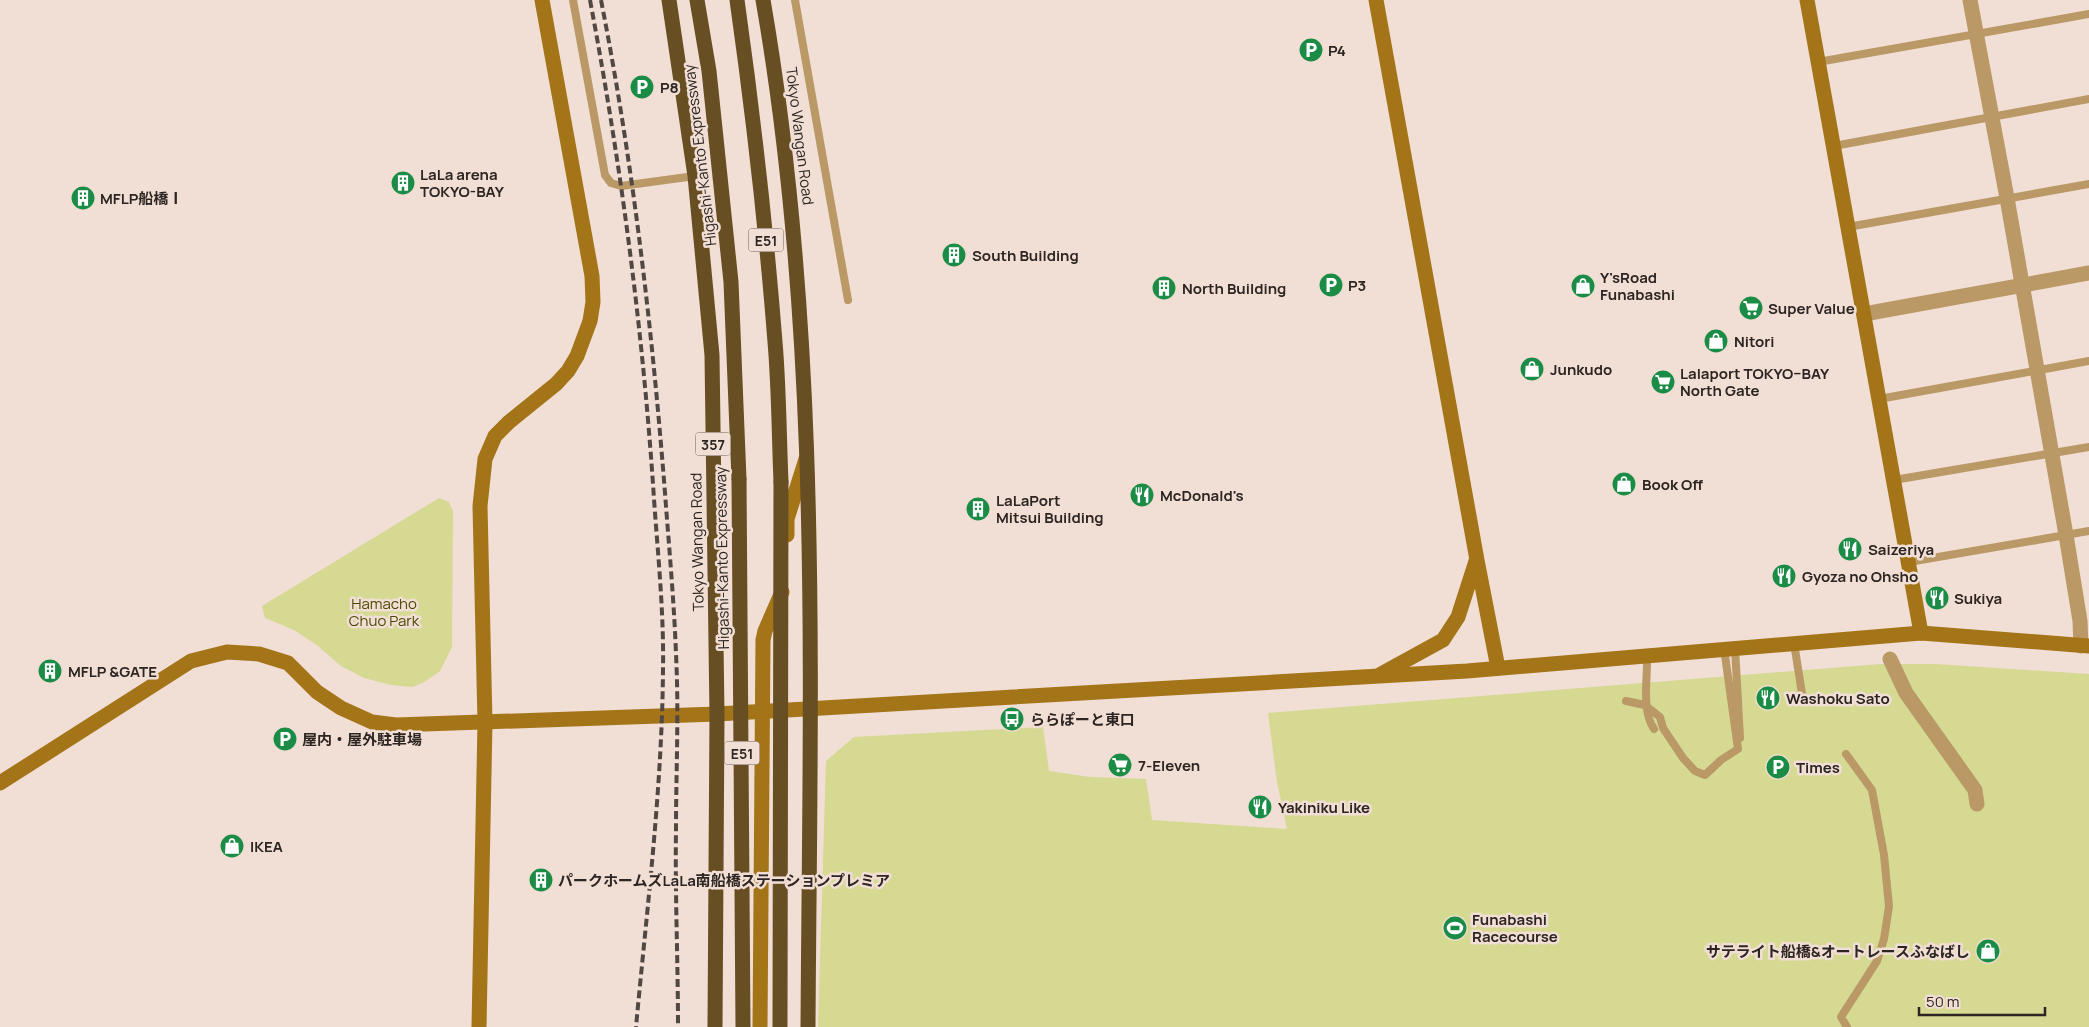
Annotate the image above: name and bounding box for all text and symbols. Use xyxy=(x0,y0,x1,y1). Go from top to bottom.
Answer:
parking icon: P4 xyxy=(1298,37,1324,63)
place label: P4 xyxy=(1328,40,1346,61)
street label: Higashi-Kanto Expressway xyxy=(678,63,722,247)
street label: Tokyo Wangan Road xyxy=(781,66,819,206)
parking icon: P8 xyxy=(629,74,655,100)
place label: P8 xyxy=(660,77,679,98)
place label: LaLa arena TOKYO-BAY xyxy=(420,164,505,202)
building icon: LaLa arena TOKYO-BAY xyxy=(390,170,416,196)
building icon: MFLP船橋Ⅰ xyxy=(70,185,96,211)
place label: MFLP船橋Ⅰ xyxy=(100,188,183,209)
road number: E51 xyxy=(748,228,784,252)
building icon: South Building xyxy=(941,242,967,268)
place label: South Building xyxy=(972,245,1079,266)
place label: Y'sRoad Funabashi xyxy=(1600,267,1675,305)
parking icon: P3 xyxy=(1318,272,1344,298)
shop icon: Y'sRoad Funabashi xyxy=(1570,273,1596,299)
building icon: North Building xyxy=(1151,275,1177,301)
place label: P3 xyxy=(1348,275,1366,296)
place label: North Building xyxy=(1182,278,1286,299)
supermarket icon: Super Value xyxy=(1738,295,1764,321)
place label: Super Value xyxy=(1768,298,1855,319)
shop icon: Nitori xyxy=(1703,328,1729,354)
place label: Nitori xyxy=(1734,331,1775,352)
shop icon: Junkudo xyxy=(1519,356,1545,382)
place label: Junkudo xyxy=(1550,359,1612,380)
place label: Lalaport TOKYO−BAY North Gate xyxy=(1680,363,1830,401)
supermarket icon: Lalaport TOKYO−BAY North Gate xyxy=(1650,369,1676,395)
road number: 357 xyxy=(696,432,730,456)
street label: Higashi-Kanto Expressway xyxy=(710,466,734,650)
shop icon: Book Off xyxy=(1611,471,1637,497)
street label: Tokyo Wangan Road xyxy=(685,472,709,612)
place label: Book Off xyxy=(1642,474,1703,495)
restaurant icon: McDonald's xyxy=(1129,482,1155,508)
place label: McDonald's xyxy=(1160,485,1244,506)
place label: LaLaPort Mitsui Building xyxy=(996,490,1104,528)
building icon: LaLaPort Mitsui Building xyxy=(965,496,991,522)
restaurant icon: Saizeriya xyxy=(1837,536,1863,562)
place label: Saizeriya xyxy=(1868,539,1934,560)
restaurant icon: Gyoza no Ohsho xyxy=(1771,563,1797,589)
place label: Gyoza no Ohsho xyxy=(1802,566,1918,587)
restaurant icon: Sukiya xyxy=(1924,585,1950,611)
place label: Sukiya xyxy=(1954,588,2002,609)
park label: Hamacho Chuo Park xyxy=(349,593,420,631)
building icon: MFLP &GATE xyxy=(37,658,63,684)
place label: MFLP &GATE xyxy=(68,661,157,682)
restaurant icon: Washoku Sato xyxy=(1755,685,1781,711)
place label: Washoku Sato xyxy=(1786,688,1890,709)
bus stop icon: ららぽーと東口 xyxy=(999,706,1025,732)
place label: ららぽーと東口 xyxy=(1030,709,1135,730)
parking icon: 屋内・屋外駐車場 xyxy=(272,726,298,752)
place label: 屋内・屋外駐車場 xyxy=(302,729,422,750)
road number: E51 xyxy=(724,741,760,764)
supermarket icon: 7-Eleven xyxy=(1107,752,1133,778)
parking icon: Times xyxy=(1765,754,1791,780)
place label: 7-Eleven xyxy=(1138,755,1200,776)
place label: Times xyxy=(1796,757,1840,778)
restaurant icon: Yakiniku Like xyxy=(1247,794,1273,820)
place label: Yakiniku Like xyxy=(1278,797,1370,818)
shop icon: IKEA xyxy=(219,833,245,859)
place label: IKEA xyxy=(250,836,283,857)
building icon: パークホームズLaLa南船橋ステーションプレミア xyxy=(528,867,554,893)
place label: パークホームズLaLa南船橋ステーションプレミア xyxy=(558,870,890,891)
place label: Funabashi Racecourse xyxy=(1472,909,1558,947)
sports icon: Funabashi Racecourse xyxy=(1442,915,1468,941)
shop icon: サテライト船橋&オートレースふなばし xyxy=(1975,938,2001,964)
place label: サテライト船橋&オートレースふなばし xyxy=(1706,941,1970,962)
scale bar xyxy=(1919,984,2045,1016)
text: 50 m xyxy=(1926,991,1960,1012)

